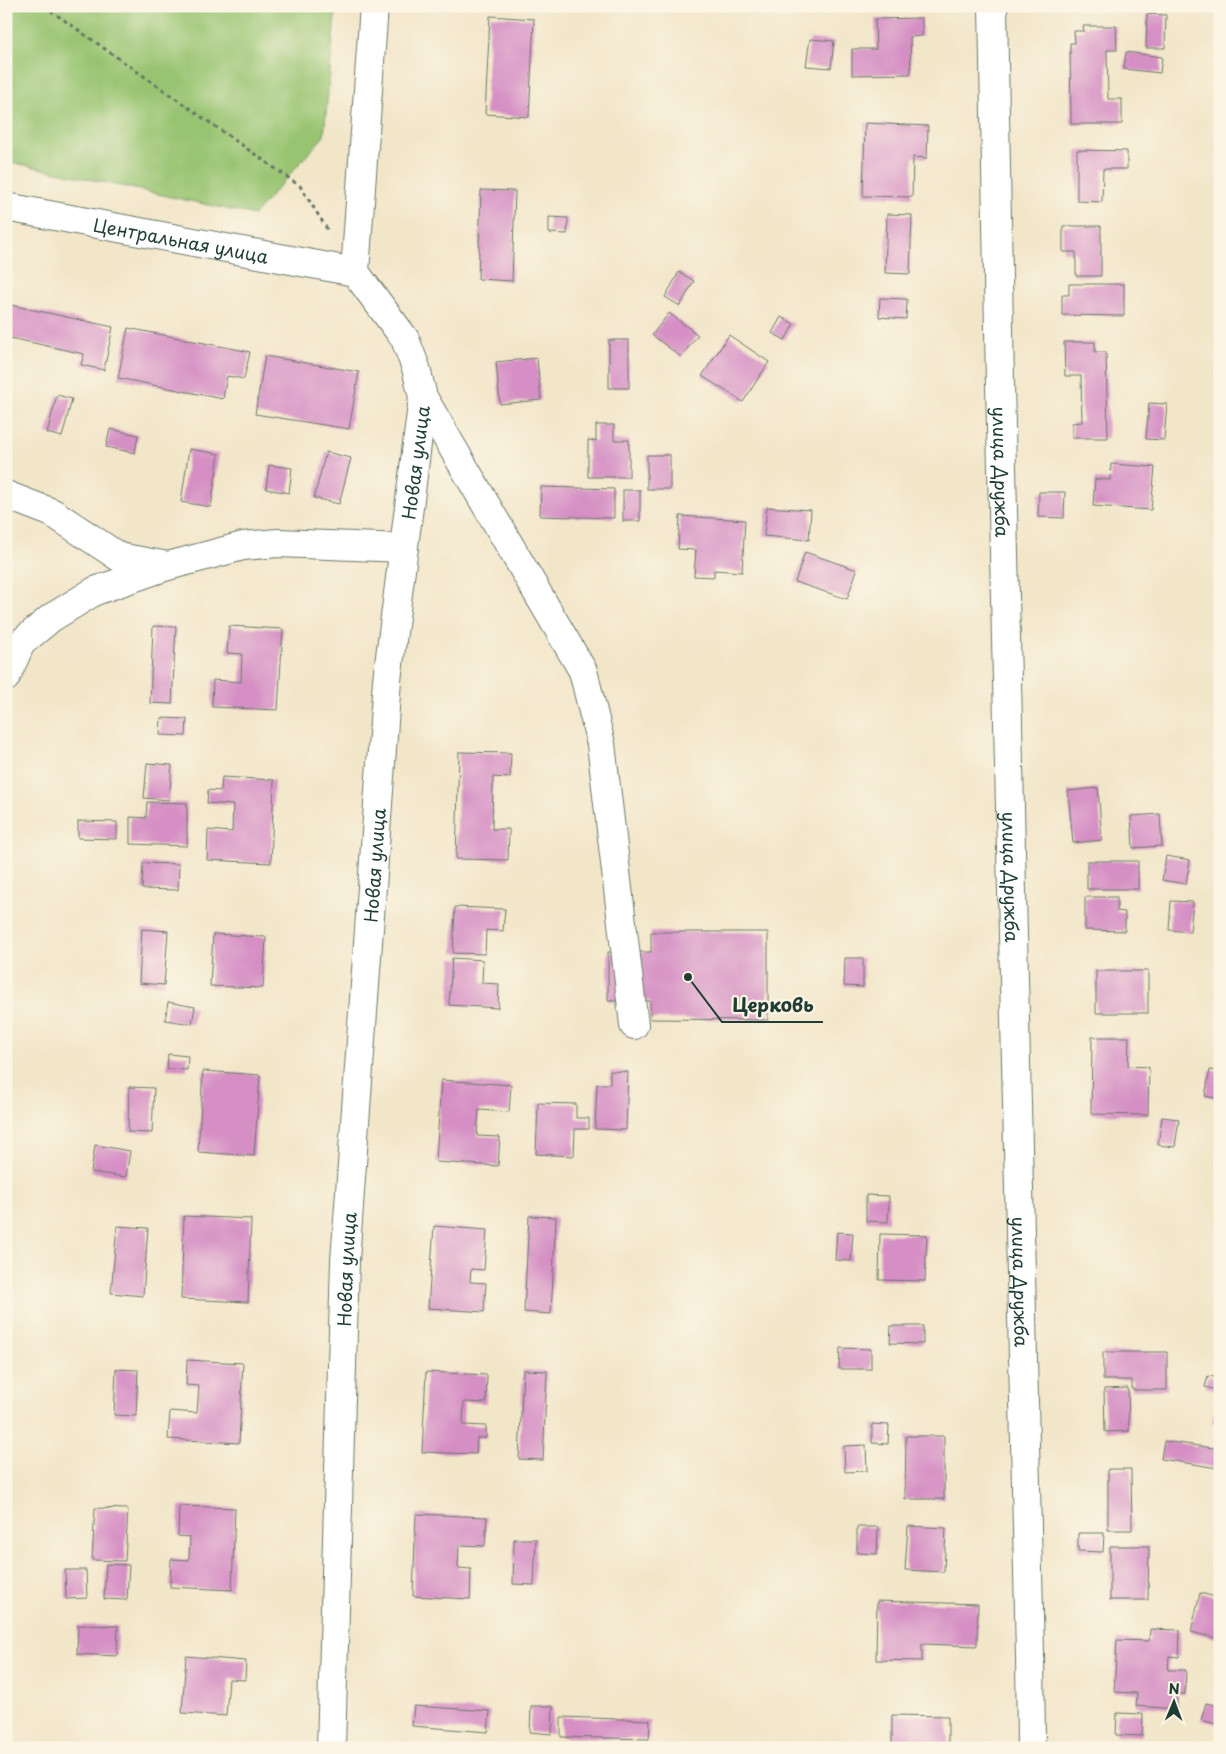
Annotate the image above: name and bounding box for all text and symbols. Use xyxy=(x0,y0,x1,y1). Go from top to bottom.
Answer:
street label: Центральная улица xyxy=(91,210,271,269)
street label: Новая улица xyxy=(394,403,435,521)
street label: улица Дружба xyxy=(987,406,1017,538)
street label: Новая улица xyxy=(356,806,391,923)
street label: улица Дружба xyxy=(997,811,1027,943)
callout: Церковь xyxy=(722,988,823,1022)
text: Церковь xyxy=(732,990,814,1018)
street label: Новая улица xyxy=(330,1210,362,1327)
street label: улица Дружба xyxy=(1006,1216,1036,1348)
north arrow xyxy=(1148,1676,1198,1726)
text: N xyxy=(1169,1678,1180,1699)

